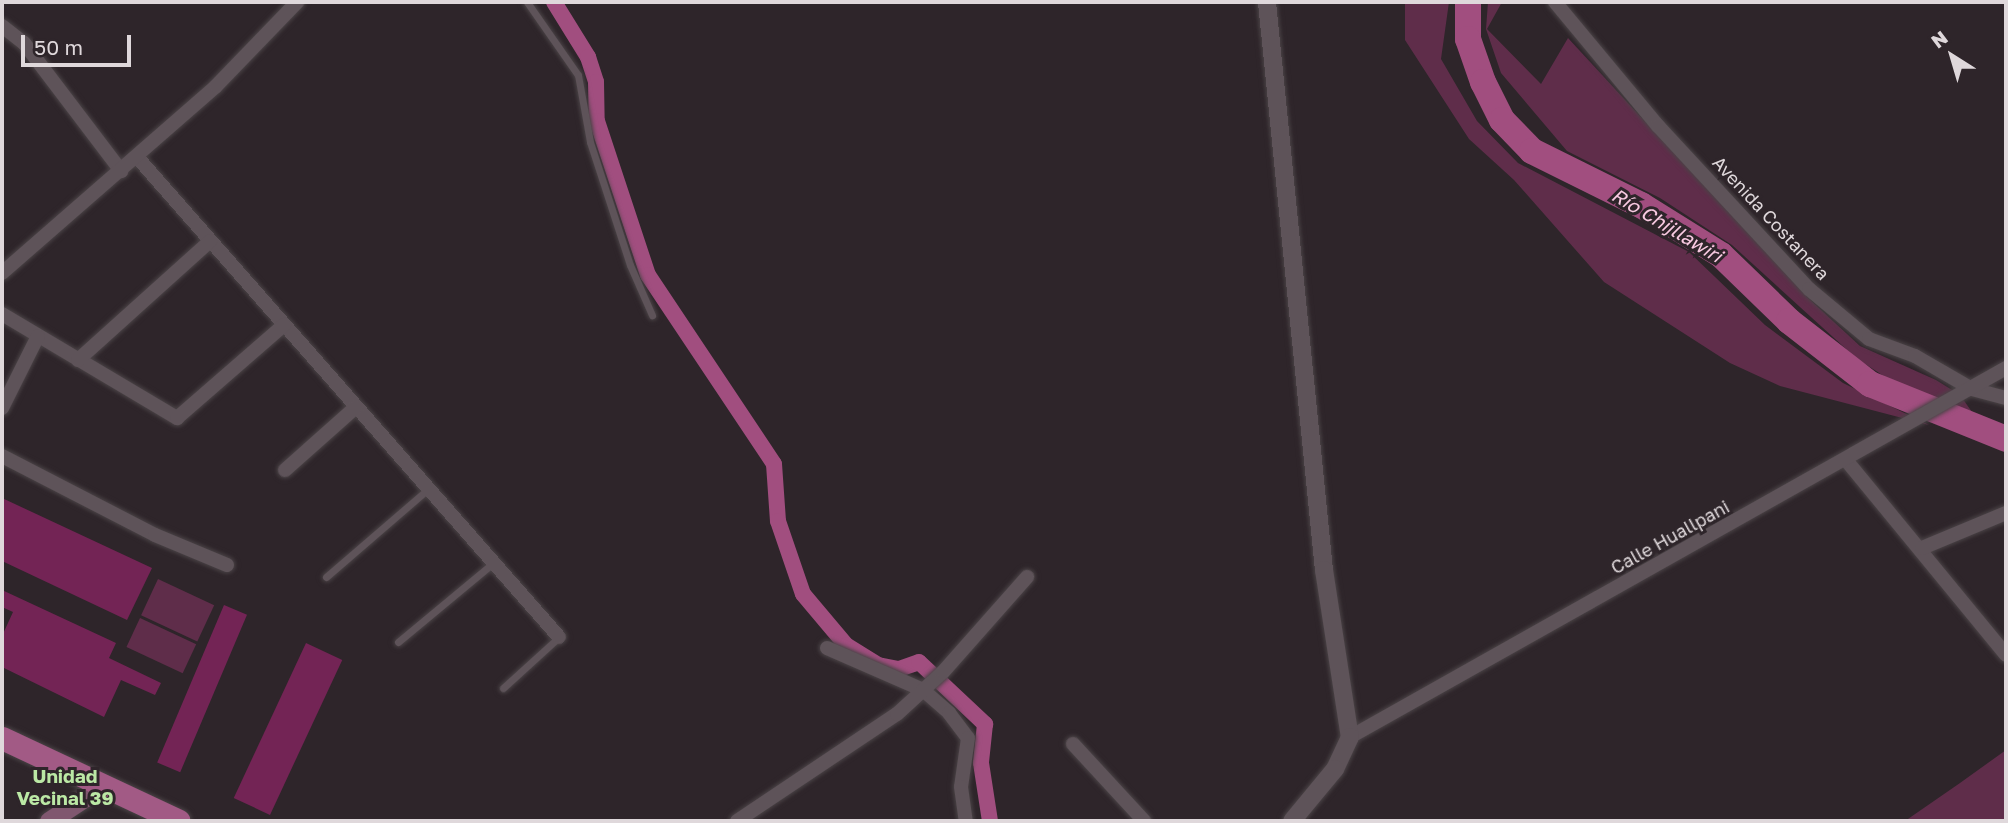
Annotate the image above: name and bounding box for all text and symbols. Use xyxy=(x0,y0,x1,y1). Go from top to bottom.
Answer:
scale bar xyxy=(24,21,135,65)
north arrow xyxy=(1917,21,1987,91)
text: N xyxy=(1926,25,1952,52)
text: 50 m xyxy=(34,34,83,60)
street label: Avenida Costanera xyxy=(1708,152,1834,284)
water label: Río Chijllawiri xyxy=(1608,183,1726,267)
street label: Calle Huallpani xyxy=(1607,496,1733,578)
district label: Unidad Vecinal 39 xyxy=(17,765,113,809)

